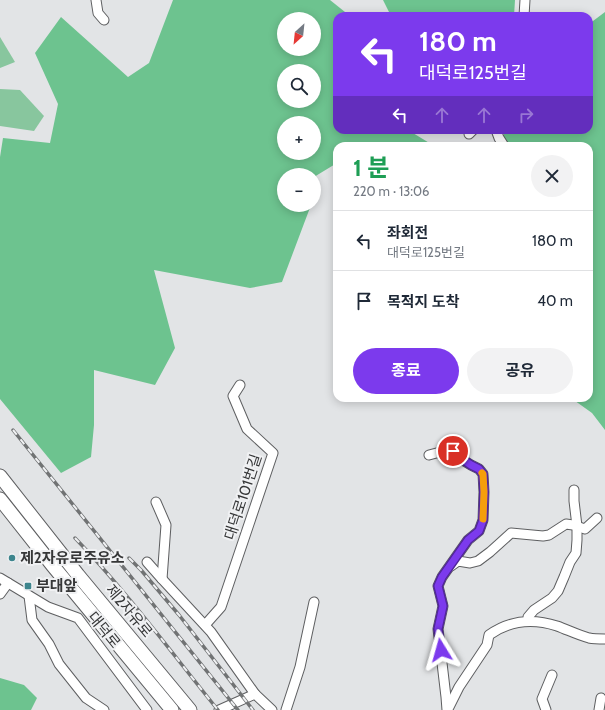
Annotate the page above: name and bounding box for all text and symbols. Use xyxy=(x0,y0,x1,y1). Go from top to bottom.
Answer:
north arrow xyxy=(277,12,321,56)
map controls xyxy=(277,12,321,212)
text: 180 m xyxy=(419,24,497,58)
icon: left xyxy=(353,28,405,80)
text: 대덕로125번길 xyxy=(419,62,527,84)
button: search xyxy=(277,64,321,108)
icon: left xyxy=(389,104,411,126)
icon: ahead xyxy=(431,104,453,126)
icon: ahead xyxy=(473,104,495,126)
icon: right xyxy=(515,104,537,126)
button: + xyxy=(277,116,321,160)
text: 1 분 xyxy=(353,153,389,182)
button: close xyxy=(531,155,573,197)
button: − xyxy=(277,168,321,212)
text: 220 m · 13:06 xyxy=(353,183,429,199)
text: 좌회전 xyxy=(387,224,428,242)
icon: left xyxy=(353,230,375,252)
text: 180 m xyxy=(532,232,573,250)
text: 대덕로125번길 xyxy=(387,244,465,260)
icon: arrive xyxy=(353,290,375,312)
text: 40 m xyxy=(537,292,573,310)
text: 목적지 도착 xyxy=(387,293,459,311)
button: 종료 xyxy=(353,348,459,394)
button: 공유 xyxy=(467,348,573,394)
pin xyxy=(436,434,470,468)
icon: arrive xyxy=(442,440,464,462)
street label: 대덕로101번길 xyxy=(221,452,265,542)
place label: 제2자유로주유소 xyxy=(20,549,125,567)
marker: 제2자유로주유소 xyxy=(7,553,17,563)
place label: 부대앞 xyxy=(36,577,78,595)
marker: 부대앞 xyxy=(23,581,33,591)
street label: 제2자유로 xyxy=(102,581,156,641)
street label: 대덕로 xyxy=(84,608,124,652)
position arrow xyxy=(420,629,462,671)

